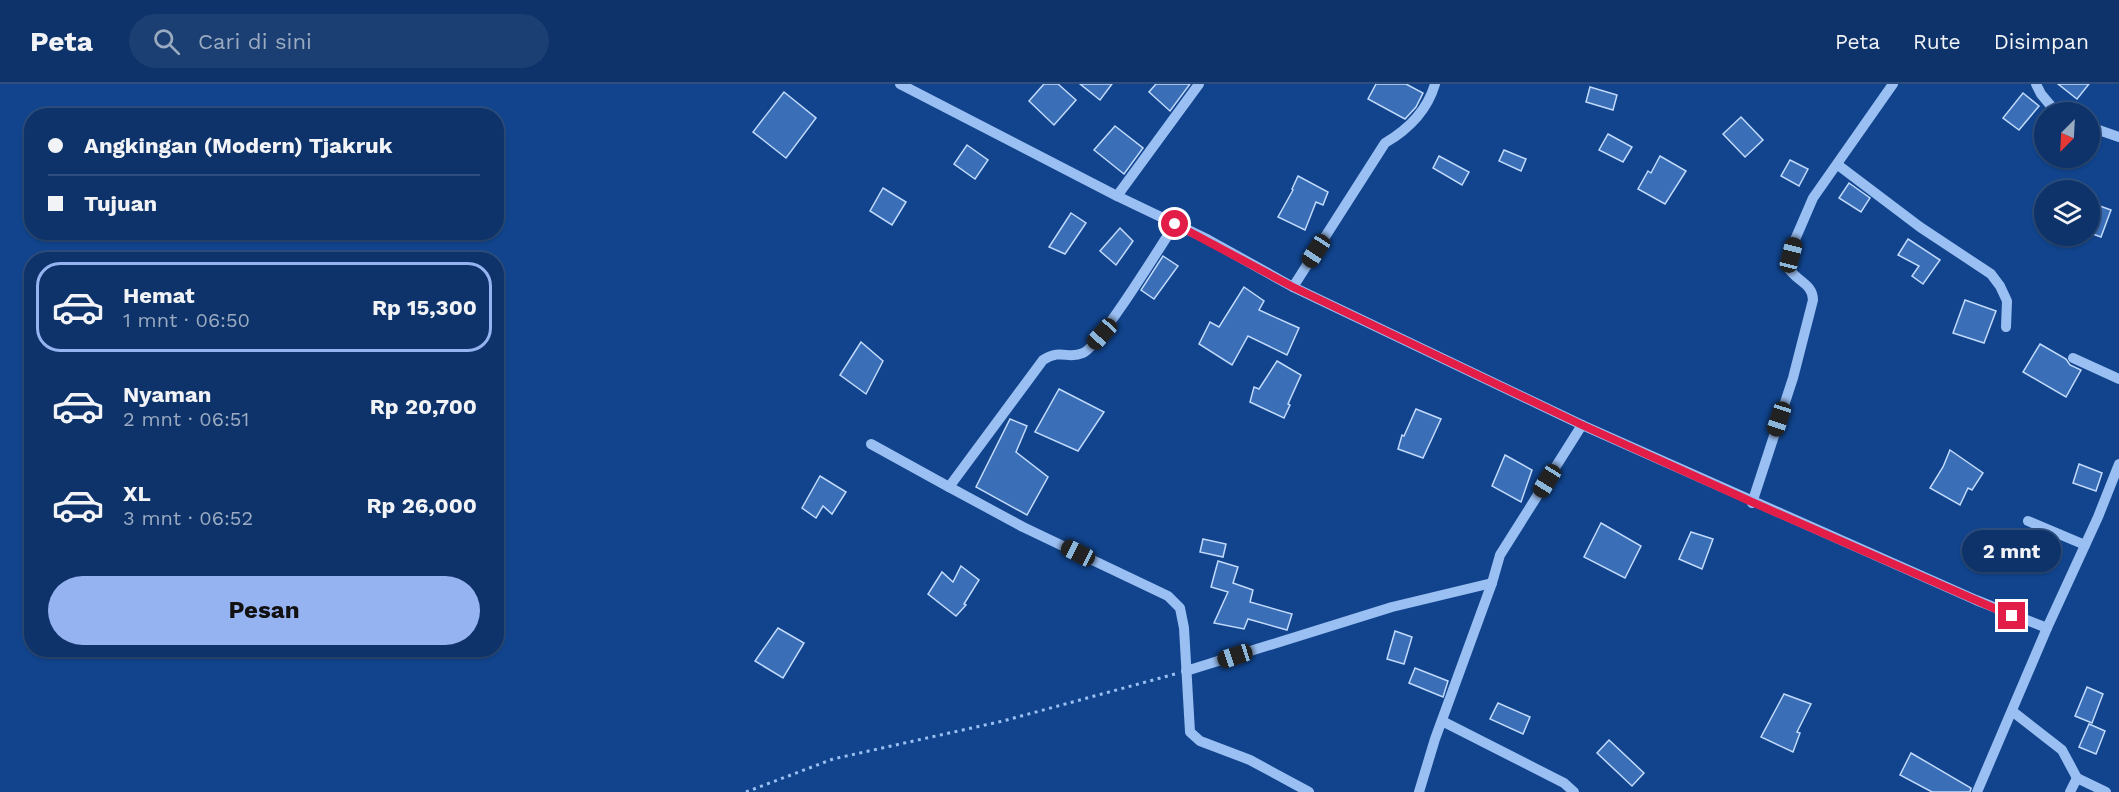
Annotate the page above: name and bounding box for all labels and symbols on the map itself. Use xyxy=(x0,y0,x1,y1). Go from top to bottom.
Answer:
north arrow xyxy=(2034,102,2100,168)
route start xyxy=(1161,210,1188,237)
car xyxy=(1299,231,1333,271)
car xyxy=(1778,235,1804,275)
car xyxy=(1083,315,1121,353)
car xyxy=(1765,399,1793,439)
car xyxy=(1530,461,1564,501)
callout: 2 mnt xyxy=(1962,529,2062,571)
car xyxy=(1058,537,1098,569)
route end xyxy=(1998,602,2025,629)
car xyxy=(1215,642,1255,670)

